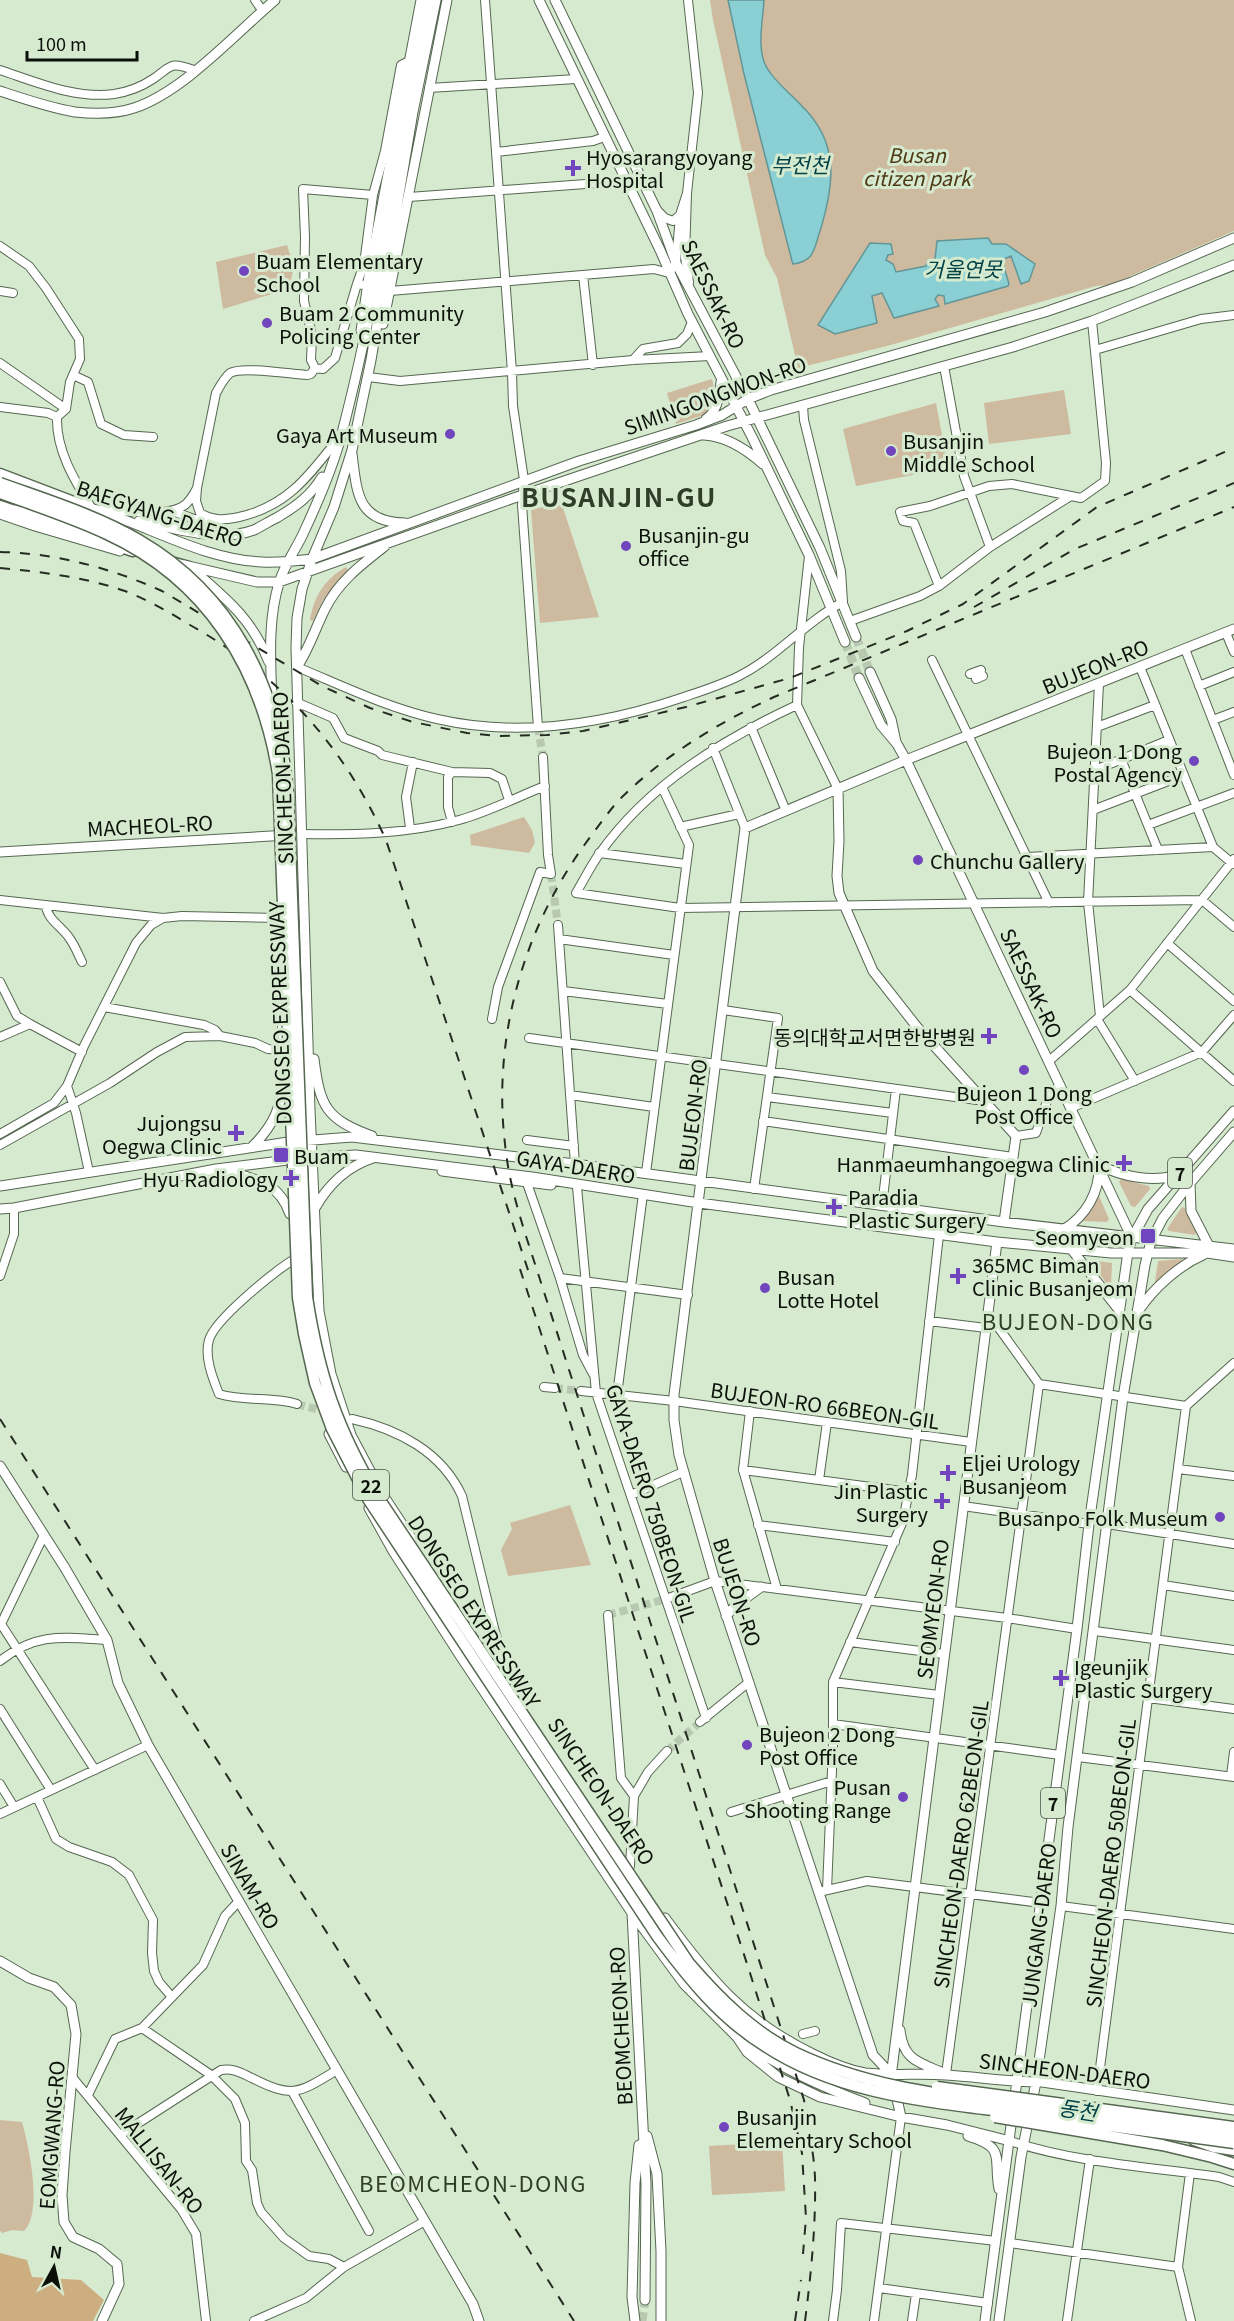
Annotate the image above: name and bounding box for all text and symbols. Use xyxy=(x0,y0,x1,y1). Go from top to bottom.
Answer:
scale bar xyxy=(27,24,136,62)
text: 100 m xyxy=(36,30,87,56)
park label: Busan citizen park xyxy=(863,140,974,192)
place label: Hyosarangyoyang Hospital xyxy=(586,142,753,194)
water label: 부전천 xyxy=(771,149,832,179)
marker: Hyosarangyoyang Hospital xyxy=(564,159,582,177)
street label: SAESSAK-RO xyxy=(675,235,753,353)
place label: Buam Elementary School xyxy=(256,246,423,298)
water label: 거울연못 xyxy=(924,253,1003,283)
marker: Buam Elementary School xyxy=(237,264,251,278)
place label: Buam 2 Community Policing Center xyxy=(279,298,464,350)
marker: Buam 2 Community Policing Center xyxy=(260,316,274,330)
street label: SIMINGONGWON-RO xyxy=(620,349,810,441)
place label: Gaya Art Museum xyxy=(276,420,438,449)
place label: Busanjin Middle School xyxy=(903,426,1035,478)
marker: Gaya Art Museum xyxy=(443,427,457,441)
marker: Busanjin Middle School xyxy=(884,444,898,458)
street label: BAEGYANG-DAERO xyxy=(73,472,247,554)
district label: BUSANJIN-GU xyxy=(521,477,717,514)
place label: Busanjin-gu office xyxy=(638,520,750,572)
marker: Busanjin-gu office xyxy=(619,539,633,553)
street label: BUJEON-RO xyxy=(1037,631,1153,701)
street label: SINCHEON-DAERO xyxy=(264,691,300,865)
place label: Bujeon 1 Dong Postal Agency xyxy=(1046,736,1183,788)
marker: Bujeon 1 Dong Postal Agency xyxy=(1187,754,1201,768)
street label: MACHEOL-RO xyxy=(86,807,214,843)
place label: Chunchu Gallery xyxy=(930,846,1085,875)
marker: Chunchu Gallery xyxy=(911,853,925,867)
street label: DONGSEO EXPRESSWAY xyxy=(261,900,297,1125)
street label: SAESSAK-RO xyxy=(994,923,1070,1043)
place label: 동의대학교서면한방병원 xyxy=(774,1022,976,1051)
marker: 동의대학교서면한방병원 xyxy=(980,1027,998,1045)
street label: BUJEON-RO xyxy=(671,1057,713,1173)
marker: Bujeon 1 Dong Post Office xyxy=(1017,1063,1031,1077)
place label: Bujeon 1 Dong Post Office xyxy=(956,1078,1092,1130)
place label: Jujongsu Oegwa Clinic xyxy=(102,1108,222,1160)
marker: Jujongsu Oegwa Clinic xyxy=(227,1124,245,1142)
place label: Buam xyxy=(294,1141,349,1170)
street label: GAYA-DAERO xyxy=(515,1142,637,1190)
marker: Buam xyxy=(272,1146,290,1164)
place label: Hanmaeumhangoegwa Clinic xyxy=(837,1149,1110,1178)
marker: Hanmaeumhangoegwa Clinic xyxy=(1115,1154,1133,1172)
road number: 7 xyxy=(1168,1158,1192,1188)
place label: Hyu Radiology xyxy=(143,1164,279,1193)
marker: Hyu Radiology xyxy=(282,1169,300,1187)
place label: Paradia Plastic Surgery xyxy=(848,1182,987,1234)
marker: Paradia Plastic Surgery xyxy=(825,1198,843,1216)
place label: Seomyeon xyxy=(1035,1222,1134,1251)
marker: Seomyeon xyxy=(1139,1227,1157,1245)
place label: 365MC Biman Clinic Busanjeom xyxy=(972,1250,1134,1302)
place label: Busan Lotte Hotel xyxy=(777,1262,879,1314)
marker: 365MC Biman Clinic Busanjeom xyxy=(949,1267,967,1285)
marker: Busan Lotte Hotel xyxy=(758,1281,772,1295)
district label: BUJEON-DONG xyxy=(982,1304,1154,1336)
street label: BUJEON-RO 66BEON-GIL xyxy=(709,1375,942,1435)
street label: GAYA-DAERO 750BEON-GIL xyxy=(600,1380,704,1626)
place label: Eljei Urology Busanjeom xyxy=(962,1448,1081,1500)
marker: Eljei Urology Busanjeom xyxy=(939,1464,957,1482)
road number: 22 xyxy=(353,1470,389,1500)
place label: Jin Plastic Surgery xyxy=(833,1476,929,1528)
marker: Jin Plastic Surgery xyxy=(933,1492,951,1510)
place label: Busanpo Folk Museum xyxy=(997,1503,1208,1532)
street label: DONGSEO EXPRESSWAY xyxy=(402,1509,548,1713)
marker: Busanpo Folk Museum xyxy=(1213,1510,1227,1524)
street label: BUJEON-RO xyxy=(707,1534,769,1650)
street label: SEOMYEON-RO xyxy=(909,1537,955,1681)
place label: Igeunjik Plastic Surgery xyxy=(1074,1652,1213,1704)
marker: Igeunjik Plastic Surgery xyxy=(1052,1669,1070,1687)
street label: SINCHEON-DAERO 62BEON-GIL xyxy=(925,1698,995,1990)
street label: SINCHEON-DAERO xyxy=(542,1711,662,1871)
street label: SINCHEON-DAERO 50BEON-GIL xyxy=(1078,1717,1142,2009)
place label: Bujeon 2 Dong Post Office xyxy=(759,1719,895,1771)
marker: Bujeon 2 Dong Post Office xyxy=(740,1738,754,1752)
place label: Pusan Shooting Range xyxy=(744,1772,891,1824)
road number: 7 xyxy=(1041,1788,1065,1818)
marker: Pusan Shooting Range xyxy=(896,1790,910,1804)
street label: SINAM-RO xyxy=(215,1838,287,1934)
street label: JUNGANG-DAERO xyxy=(1014,1841,1062,2009)
street label: BEOMCHEON-RO xyxy=(601,1946,639,2106)
street label: SINCHEON-DAERO xyxy=(978,2045,1152,2095)
street label: EOMGWANG-RO xyxy=(31,2060,71,2210)
water label: 동천 xyxy=(1057,2091,1102,2127)
street label: MALLISAN-RO xyxy=(109,2100,211,2220)
place label: Busanjin Elementary School xyxy=(736,2102,912,2154)
marker: Busanjin Elementary School xyxy=(717,2120,731,2134)
district label: BEOMCHEON-DONG xyxy=(359,2166,587,2198)
north arrow xyxy=(24,2237,84,2297)
text: N xyxy=(49,2238,64,2264)

